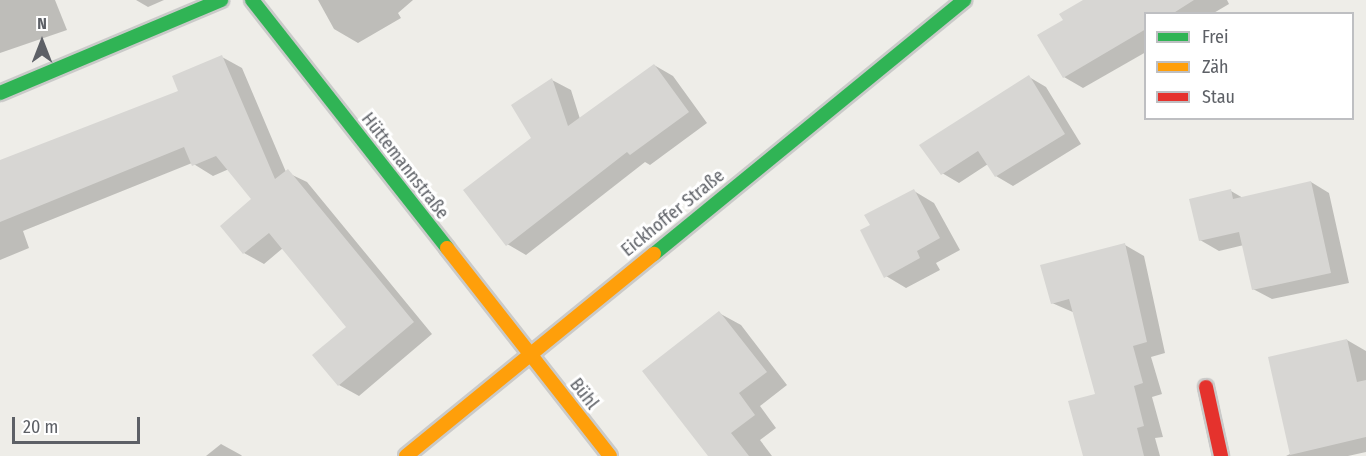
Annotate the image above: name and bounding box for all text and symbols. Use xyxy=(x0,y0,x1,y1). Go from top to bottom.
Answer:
north arrow xyxy=(12,12,72,72)
legend xyxy=(1144,12,1354,120)
text: N xyxy=(37,14,47,33)
text: Frei xyxy=(1202,26,1228,48)
text: Zäh xyxy=(1202,56,1229,78)
text: Stau xyxy=(1202,86,1235,108)
street label: Hüttemannstraße xyxy=(357,109,453,223)
street label: Eickhoffer Straße xyxy=(617,165,729,261)
street label: Bühl xyxy=(565,374,603,414)
scale bar xyxy=(15,405,142,443)
text: 20 m xyxy=(23,416,58,438)

